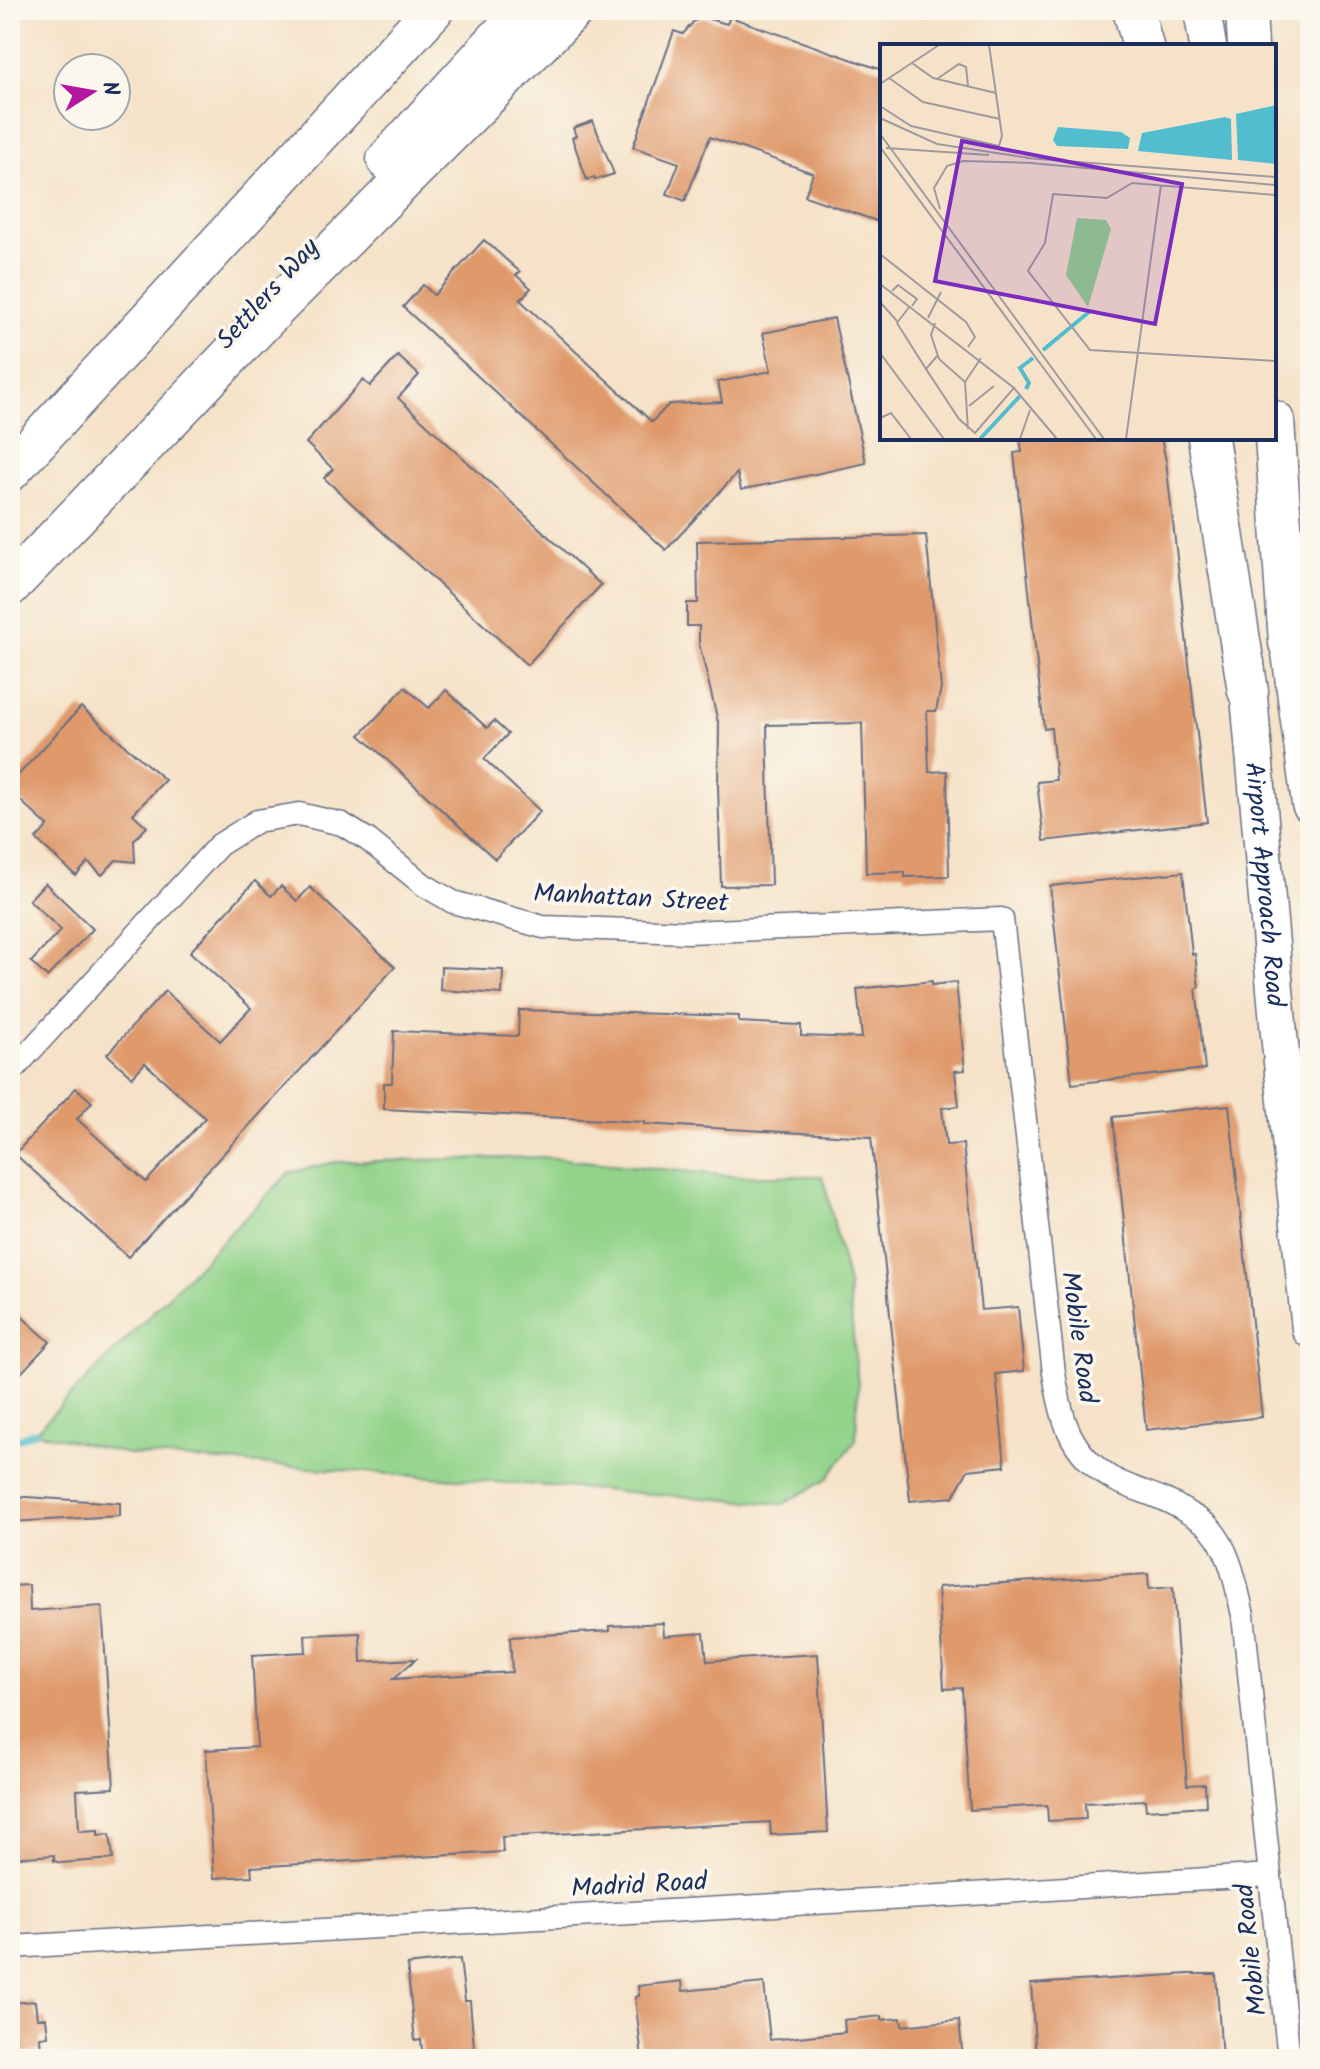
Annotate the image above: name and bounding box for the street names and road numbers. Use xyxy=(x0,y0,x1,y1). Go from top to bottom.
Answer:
street label: Settlers Way xyxy=(207,228,331,360)
street label: Airport Approach Road xyxy=(1232,760,1296,1009)
street label: Manhattan Street xyxy=(532,873,730,925)
street label: Mobile Road xyxy=(1048,1269,1108,1407)
street label: Madrid Road xyxy=(570,1861,709,1911)
street label: Mobile Road xyxy=(1224,1881,1280,2018)

